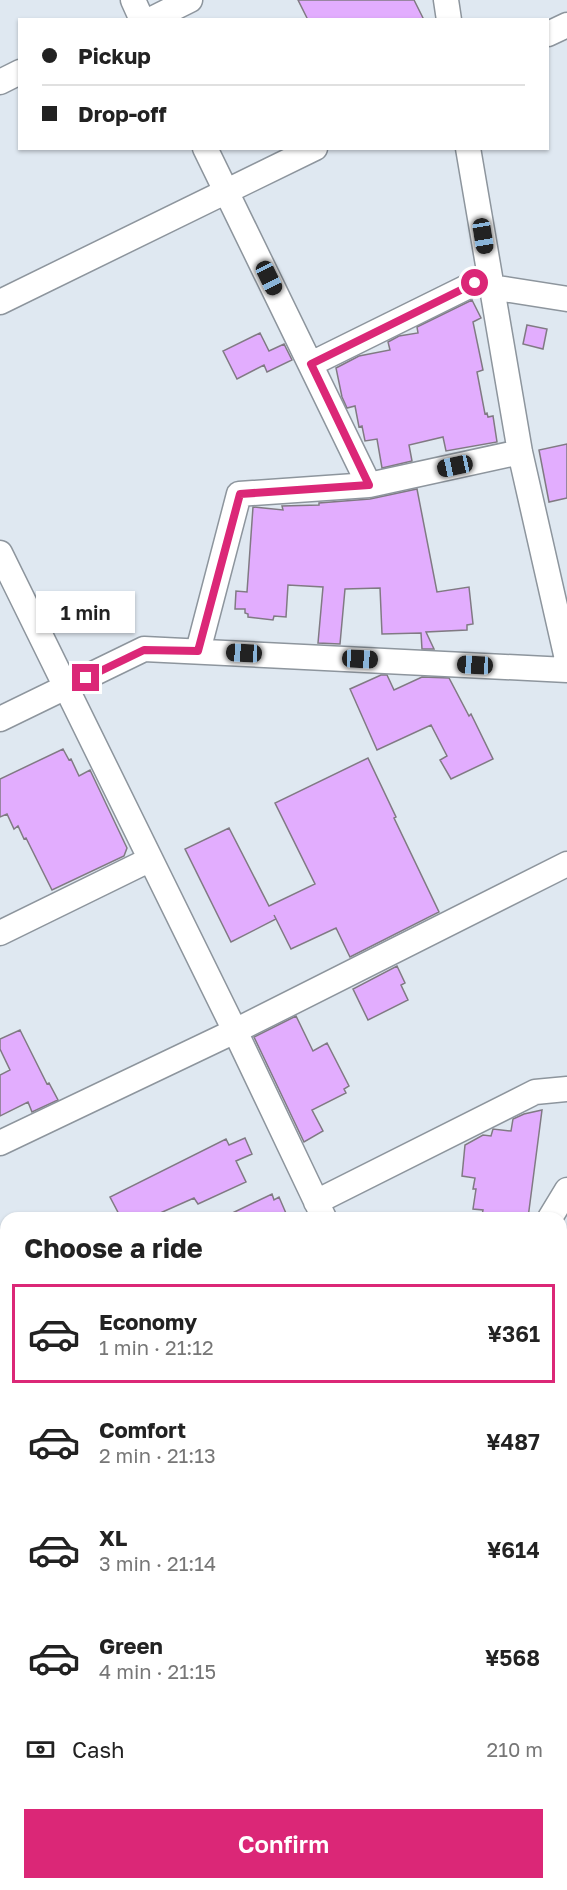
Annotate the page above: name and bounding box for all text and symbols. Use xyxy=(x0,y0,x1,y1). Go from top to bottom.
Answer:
text: Pickup xyxy=(78,42,151,69)
text: Drop-off xyxy=(78,100,167,127)
car xyxy=(471,217,495,255)
car xyxy=(253,258,285,298)
route start xyxy=(461,269,488,296)
car xyxy=(436,453,474,479)
callout: 1 min xyxy=(36,591,136,633)
text: 1 min xyxy=(60,600,111,624)
car xyxy=(226,643,262,663)
car xyxy=(342,649,378,669)
car xyxy=(457,655,493,675)
route end xyxy=(72,664,99,691)
text: Choose a ride xyxy=(24,1232,203,1264)
icon: car xyxy=(27,1307,81,1361)
text: Economy xyxy=(99,1308,197,1335)
text: ¥361 xyxy=(488,1320,540,1347)
text: 1 min · 21:12 xyxy=(99,1335,214,1359)
icon: car xyxy=(27,1415,81,1469)
text: Comfort xyxy=(99,1416,186,1443)
text: ¥487 xyxy=(486,1428,540,1455)
text: 2 min · 21:13 xyxy=(99,1443,216,1467)
icon: car xyxy=(27,1523,81,1577)
text: XL xyxy=(99,1524,127,1551)
text: ¥614 xyxy=(487,1536,540,1563)
text: 3 min · 21:14 xyxy=(99,1551,216,1575)
icon: car xyxy=(27,1631,81,1685)
text: Green xyxy=(99,1632,163,1659)
text: ¥568 xyxy=(485,1644,540,1671)
text: 4 min · 21:15 xyxy=(99,1659,216,1683)
icon: cash xyxy=(24,1733,57,1766)
text: Cash xyxy=(72,1736,125,1763)
text: 210 m xyxy=(487,1737,543,1761)
button: Confirm xyxy=(24,1809,543,1878)

